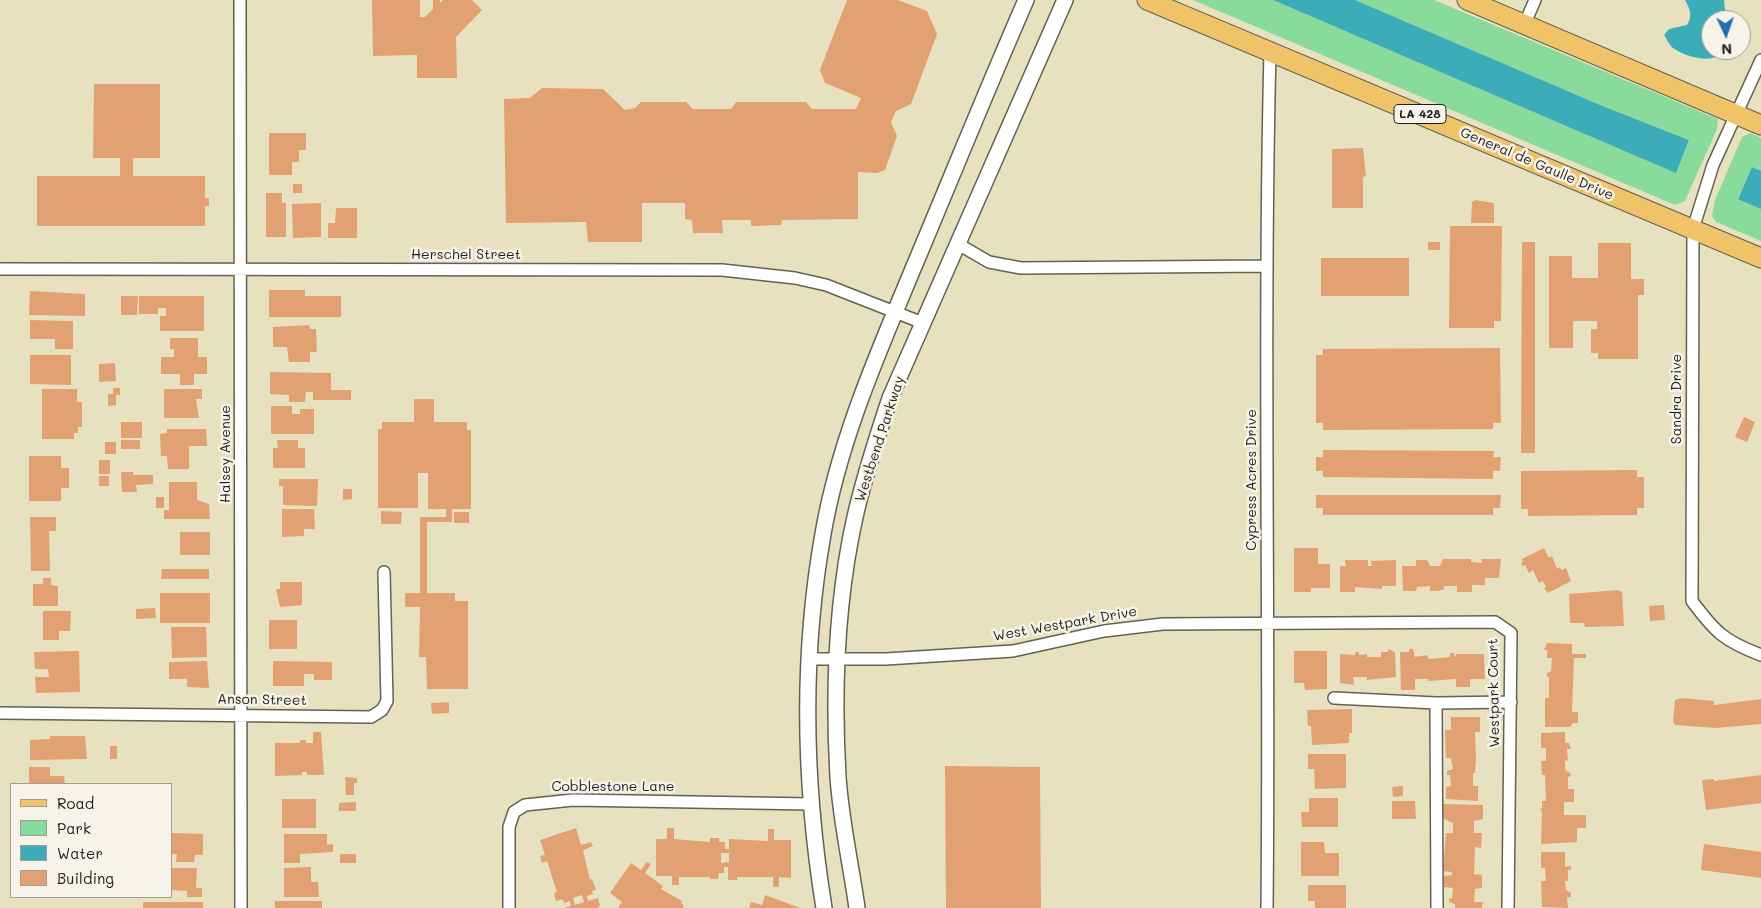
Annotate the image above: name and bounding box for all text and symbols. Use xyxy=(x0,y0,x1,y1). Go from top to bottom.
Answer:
north arrow xyxy=(1701,10,1751,60)
text: N xyxy=(1721,40,1733,59)
road number: LA 428 xyxy=(1394,105,1446,124)
street label: General de Gaulle Drive xyxy=(1458,124,1616,204)
street label: Herschel Street xyxy=(411,247,521,263)
street label: Sandra Drive xyxy=(1669,354,1685,444)
street label: Westbend Parkway xyxy=(852,374,908,504)
street label: Halsey Avenue xyxy=(218,405,234,503)
street label: Cypress Acres Drive xyxy=(1244,409,1260,551)
street label: West Westpark Drive xyxy=(992,603,1138,645)
street label: Westpark Court xyxy=(1485,638,1503,748)
street label: Anson Street xyxy=(217,691,307,709)
street label: Cobblestone Lane xyxy=(552,779,674,795)
legend xyxy=(10,783,172,898)
text: Road xyxy=(57,793,94,813)
text: Park xyxy=(57,818,91,838)
text: Water xyxy=(57,843,103,863)
text: Building xyxy=(57,868,114,888)

